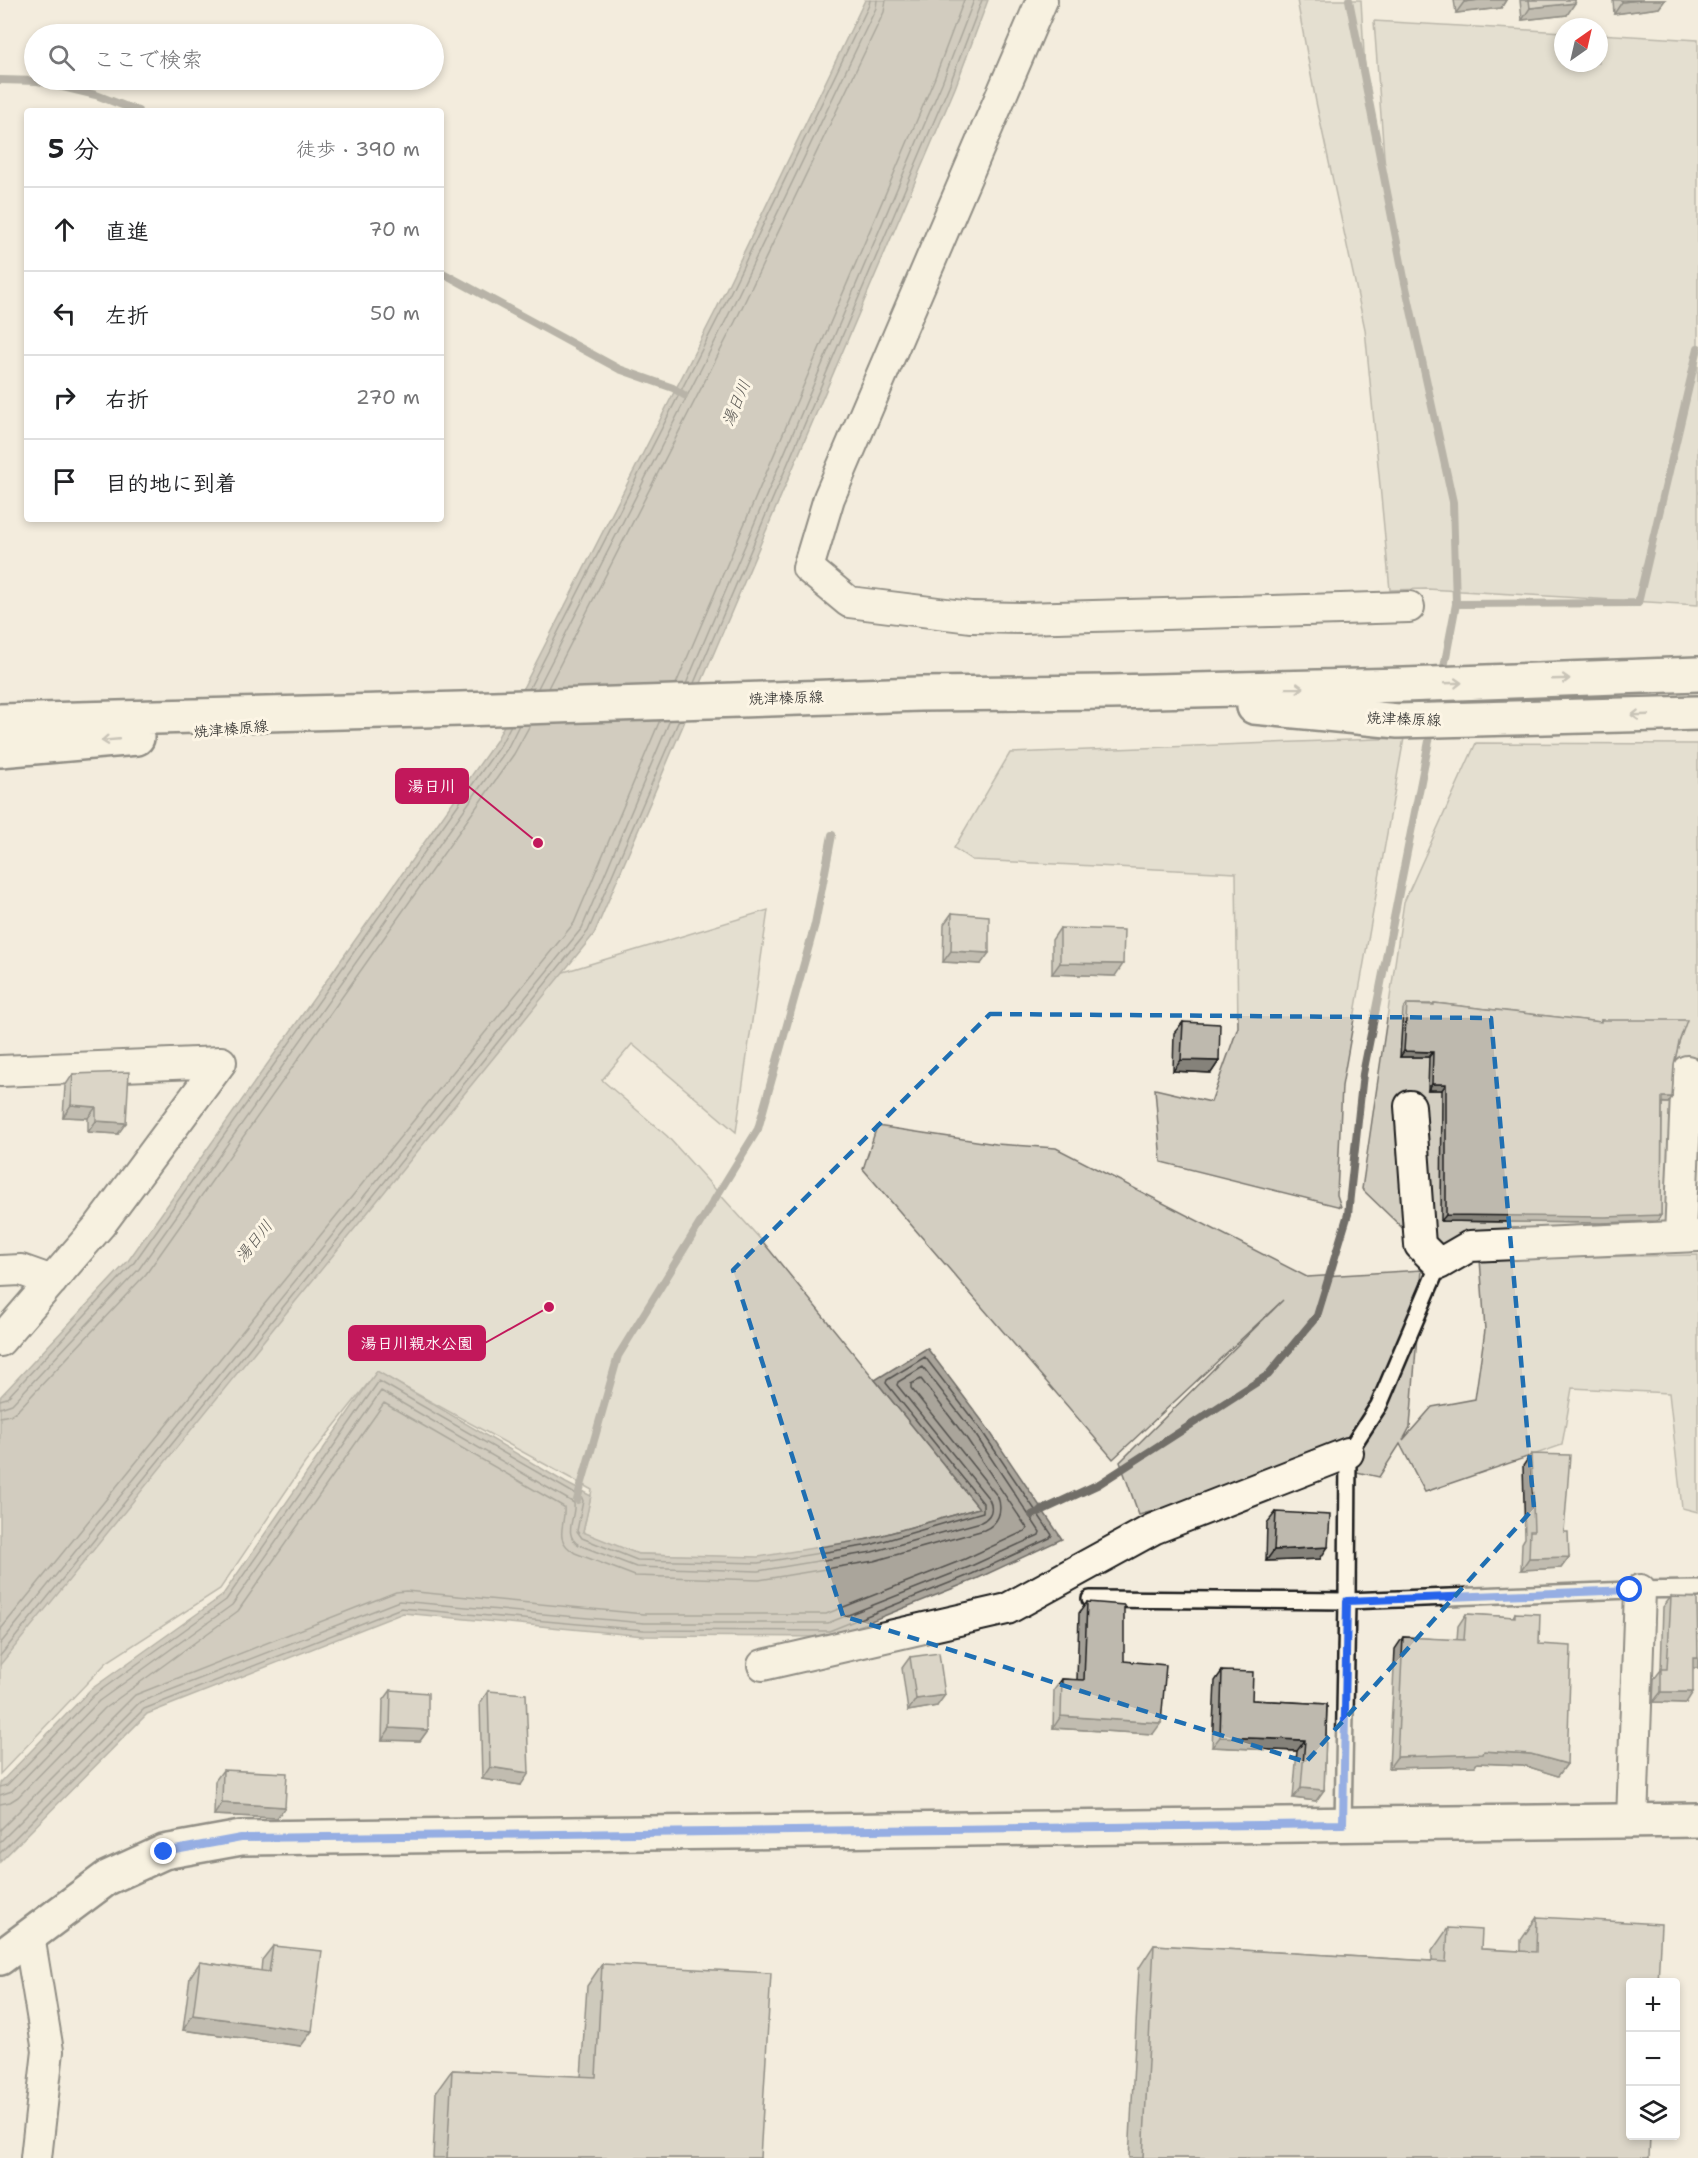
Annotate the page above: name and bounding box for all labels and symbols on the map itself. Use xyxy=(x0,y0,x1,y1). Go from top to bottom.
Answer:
north arrow xyxy=(1554,18,1608,72)
water label: 湯日川 xyxy=(717,377,755,429)
one-way arrow xyxy=(1551,674,1571,685)
one-way arrow xyxy=(1443,678,1463,689)
one-way arrow xyxy=(1285,682,1304,694)
street label: 焼津榛原線 xyxy=(748,687,824,709)
street label: 焼津榛原線 xyxy=(1366,708,1442,730)
one-way arrow xyxy=(1630,709,1650,720)
street label: 焼津榛原線 xyxy=(193,716,269,742)
one-way arrow xyxy=(100,735,120,746)
callout: 湯日川 xyxy=(396,769,468,803)
text: 湯日川 xyxy=(408,776,456,797)
water label: 湯日川 xyxy=(231,1216,277,1266)
callout: 湯日川親水公園 xyxy=(349,1326,485,1360)
text: 湯日川親水公園 xyxy=(361,1333,473,1354)
route start xyxy=(1616,1576,1642,1602)
route end xyxy=(150,1838,176,1864)

